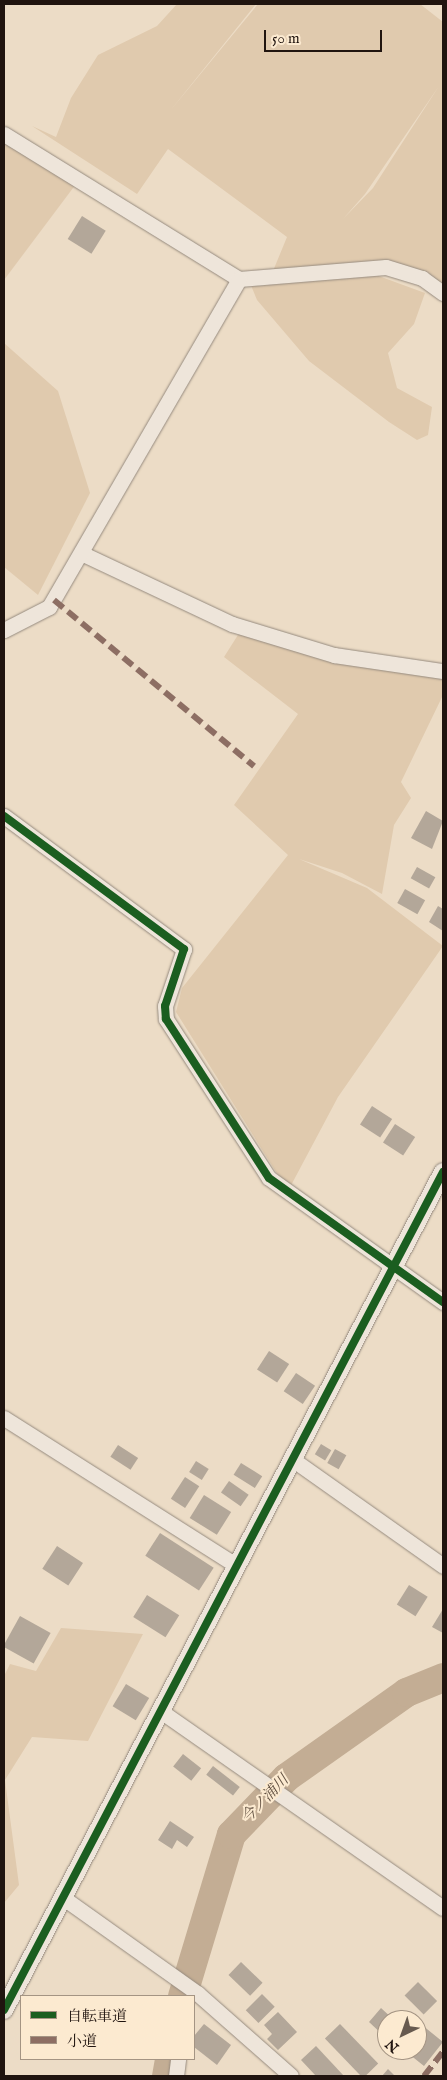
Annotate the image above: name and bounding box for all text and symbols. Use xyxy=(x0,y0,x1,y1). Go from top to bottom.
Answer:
scale bar xyxy=(267,20,384,52)
text: 50 m xyxy=(272,29,300,48)
water label: 今ノ浦川 xyxy=(238,1771,292,1827)
legend xyxy=(20,1995,195,2060)
text: 自転車道 xyxy=(67,2007,127,2026)
north arrow xyxy=(377,2010,427,2060)
text: 小道 xyxy=(67,2032,97,2051)
text: N xyxy=(382,2035,403,2056)

